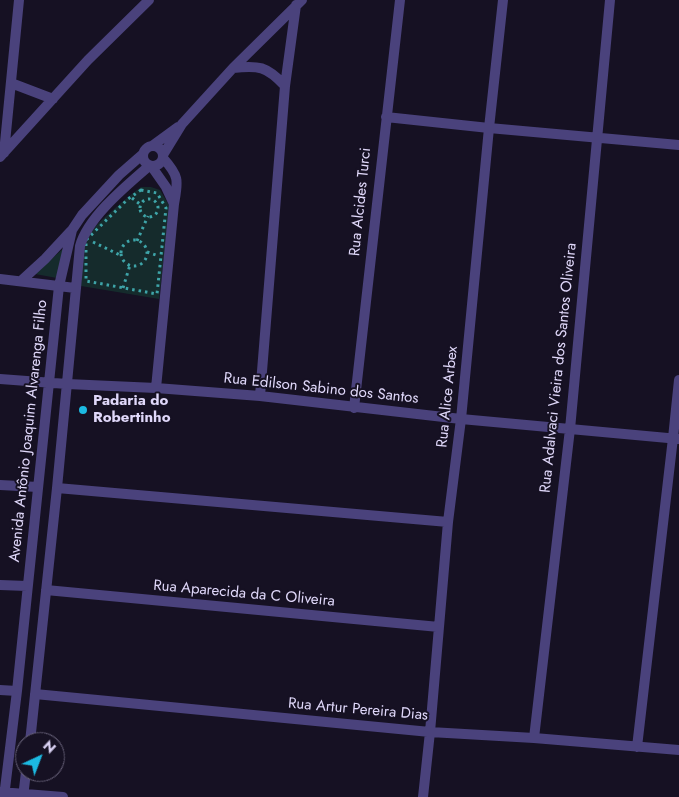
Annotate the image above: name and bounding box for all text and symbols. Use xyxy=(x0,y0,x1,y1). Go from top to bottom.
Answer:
street label: Rua Alcides Turci xyxy=(346,147,376,257)
street label: Rua Adalvaci Vieira dos Santos Oliveira xyxy=(537,242,581,494)
street label: Avenida Antônio Joaquim Alvarenga Filho xyxy=(6,299,52,563)
street label: Rua Alice Arbex xyxy=(434,345,462,449)
street label: Rua Edilson Sabino dos Santos xyxy=(223,370,419,408)
place label: Padaria do Robertinho xyxy=(93,392,170,427)
marker: Padaria do Robertinho xyxy=(77,404,89,416)
street label: Rua Aparecida da C Oliveira xyxy=(152,577,336,611)
street label: Rua Artur Pereira Dias xyxy=(287,695,429,725)
north arrow xyxy=(15,732,65,782)
text: N xyxy=(39,736,60,758)

